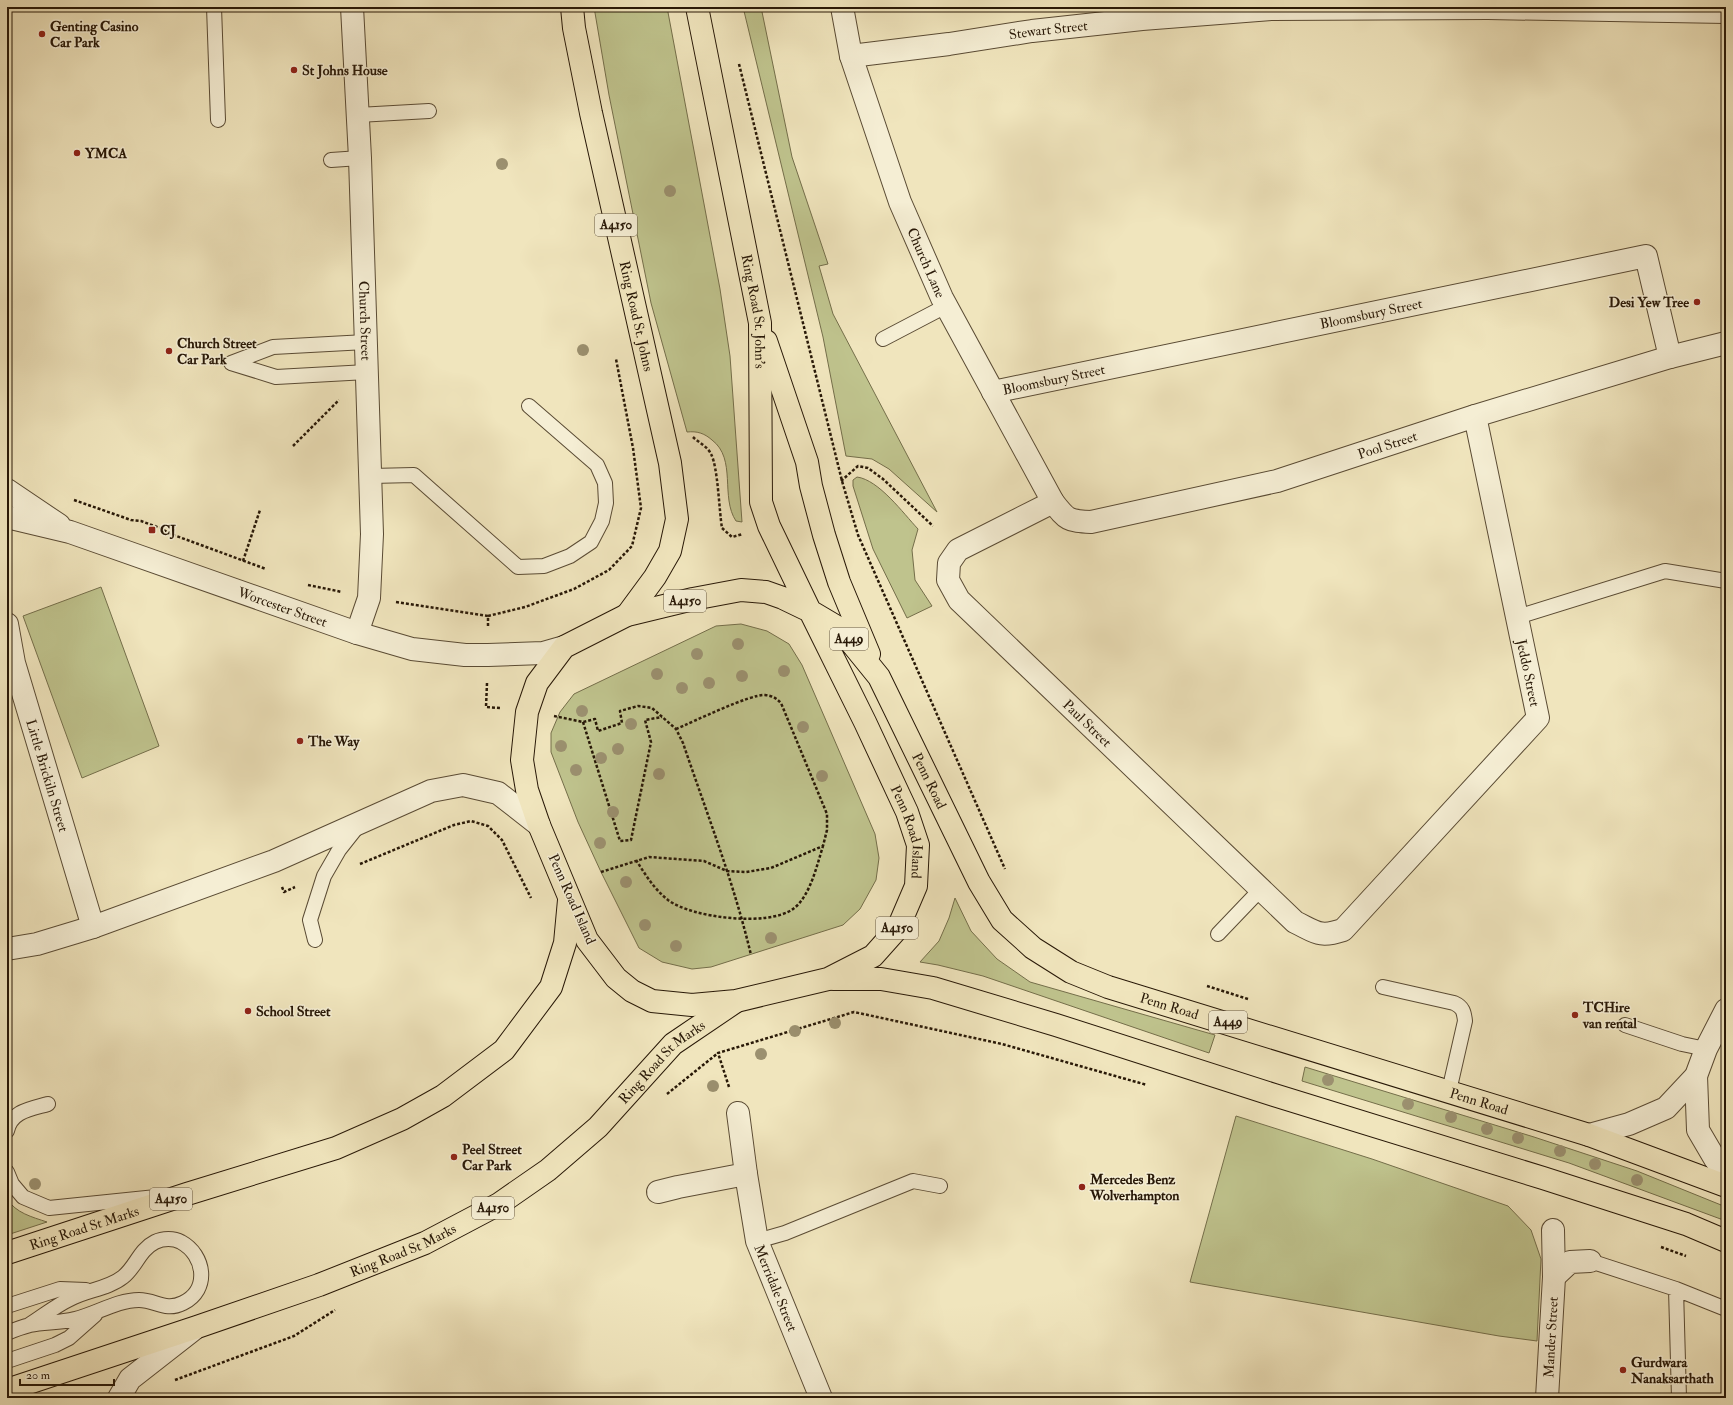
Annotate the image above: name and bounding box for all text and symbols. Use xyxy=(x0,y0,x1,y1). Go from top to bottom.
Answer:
street label: Stewart Street xyxy=(1008,16,1089,43)
place label: Genting Casino Car Park xyxy=(50,18,139,51)
marker: Genting Casino Car Park xyxy=(37,29,47,39)
place label: St Johns House xyxy=(302,62,388,80)
marker: St Johns House xyxy=(289,65,299,75)
place label: YMCA xyxy=(84,145,127,162)
marker: YMCA xyxy=(72,148,82,158)
road number: A4150 xyxy=(595,214,637,236)
street label: Church Lane xyxy=(904,225,949,300)
street label: Ring Road St. John's xyxy=(738,253,769,369)
street label: Ring Road St. Johns xyxy=(616,259,658,373)
street label: Church Street xyxy=(355,281,375,361)
street label: Bloomsbury Street xyxy=(1318,294,1424,332)
place label: Desi Yew Tree xyxy=(1609,294,1689,311)
marker: Desi Yew Tree xyxy=(1692,297,1702,307)
place label: Church Street Car Park xyxy=(177,335,257,368)
marker: Church Street Car Park xyxy=(164,346,174,356)
street label: Bloomsbury Street xyxy=(1001,360,1107,398)
street label: Pool Street xyxy=(1355,427,1420,462)
place label: CJ xyxy=(160,522,176,540)
marker: CJ xyxy=(147,525,157,535)
street label: Worcester Street xyxy=(235,583,330,630)
road number: A4150 xyxy=(664,590,706,612)
road number: A449 xyxy=(830,628,868,650)
street label: Jeddo Street xyxy=(1512,637,1544,709)
street label: Paul Street xyxy=(1059,696,1116,751)
street label: Little Brickiln Street xyxy=(23,717,73,834)
place label: The Way xyxy=(307,733,360,751)
marker: The Way xyxy=(295,736,305,746)
street label: Penn Road xyxy=(909,750,951,812)
street label: Penn Road Island xyxy=(887,782,926,879)
street label: Penn Road Island xyxy=(544,851,600,947)
road number: A4150 xyxy=(876,917,918,939)
street label: Penn Road xyxy=(1138,989,1201,1023)
place label: TCHire van rental xyxy=(1582,999,1637,1032)
place label: School Street xyxy=(256,1003,331,1020)
marker: School Street xyxy=(243,1006,253,1016)
marker: TCHire van rental xyxy=(1570,1010,1580,1020)
road number: A449 xyxy=(1209,1011,1247,1033)
street label: Ring Road St Marks xyxy=(615,1016,708,1107)
street label: Penn Road xyxy=(1448,1084,1511,1118)
place label: Peel Street Car Park xyxy=(462,1141,522,1174)
marker: Peel Street Car Park xyxy=(449,1152,459,1162)
place label: Mercedes Benz Wolverhampton xyxy=(1089,1171,1180,1205)
marker: Mercedes Benz Wolverhampton xyxy=(1077,1182,1087,1192)
road number: A4150 xyxy=(150,1188,192,1210)
road number: A4150 xyxy=(472,1197,514,1219)
street label: Ring Road St Marks xyxy=(27,1202,141,1254)
street label: Ring Road St Marks xyxy=(347,1220,459,1280)
street label: Merridale Street xyxy=(751,1242,802,1334)
street label: Mander Street xyxy=(1540,1296,1561,1378)
place label: Gurdwara Nanaksarthath xyxy=(1630,1354,1714,1387)
scale bar xyxy=(20,1361,114,1387)
marker: Gurdwara Nanaksarthath xyxy=(1618,1365,1628,1375)
text: 20 m xyxy=(26,1368,51,1383)

